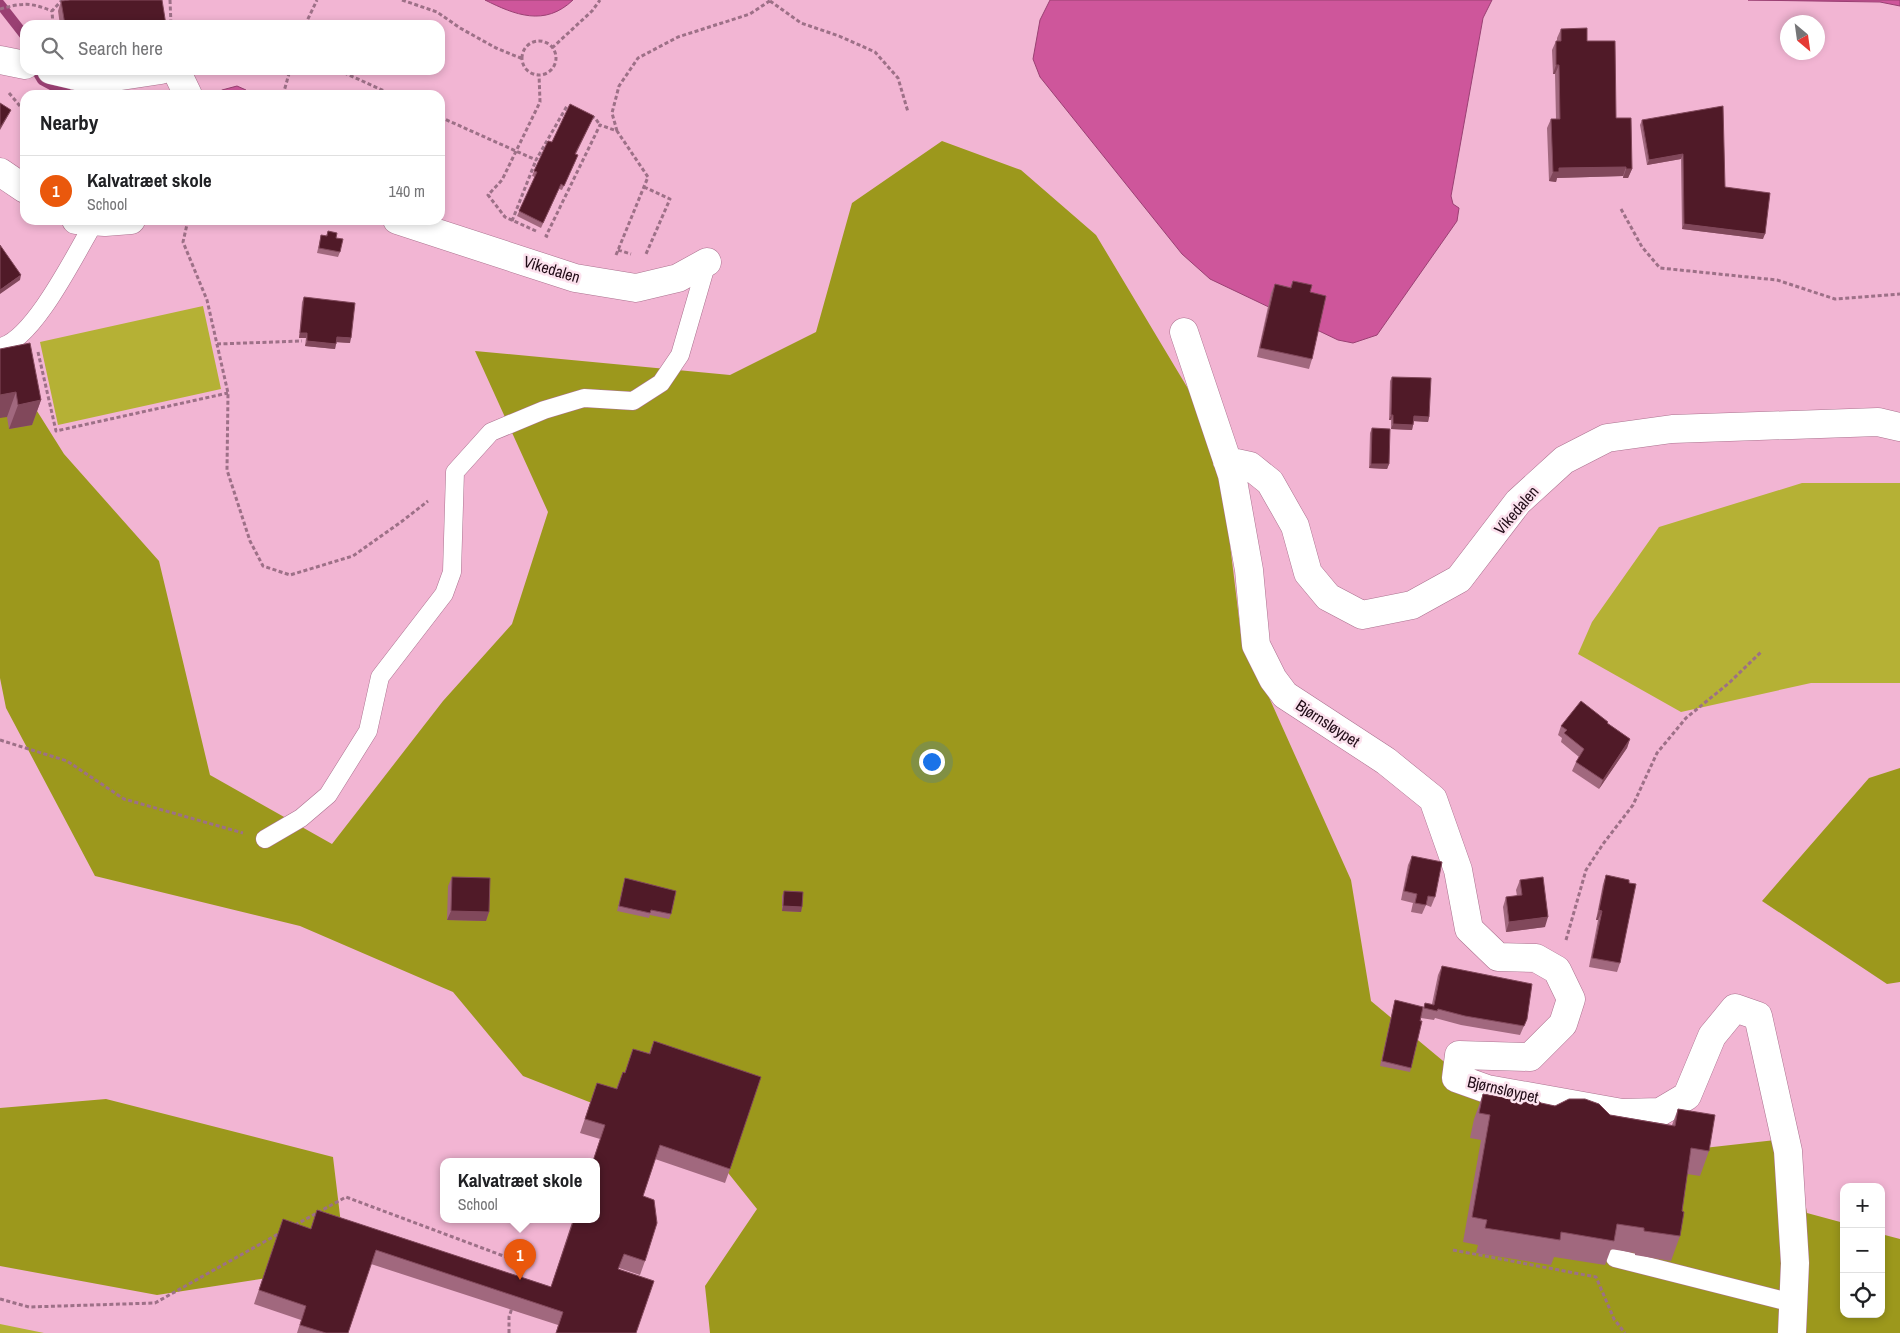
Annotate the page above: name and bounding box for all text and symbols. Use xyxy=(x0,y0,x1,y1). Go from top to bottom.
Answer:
north arrow xyxy=(1780,15,1825,60)
search box xyxy=(20,20,445,75)
icon: search xyxy=(38,34,66,62)
text: Search here xyxy=(78,35,163,61)
text: Nearby xyxy=(40,108,98,137)
text: Kalvatræet skole xyxy=(87,167,212,193)
text: 1 xyxy=(52,180,60,202)
text: 140 m xyxy=(389,180,425,202)
text: School xyxy=(87,193,127,215)
street label: Vikedalen xyxy=(521,250,583,288)
street label: Vikedalen xyxy=(1489,481,1543,539)
street label: Bjørnsløypet xyxy=(1292,694,1365,752)
your location xyxy=(919,749,945,775)
street label: Bjørnsløypet xyxy=(1465,1070,1541,1108)
popup xyxy=(440,1158,600,1223)
text: Kalvatræet skole xyxy=(458,1167,582,1193)
map controls xyxy=(1840,1183,1885,1318)
button: + xyxy=(1840,1183,1885,1228)
text: School xyxy=(458,1193,498,1215)
button: − xyxy=(1840,1228,1885,1273)
pin: 1 xyxy=(504,1239,536,1280)
button: locate xyxy=(1840,1273,1885,1318)

